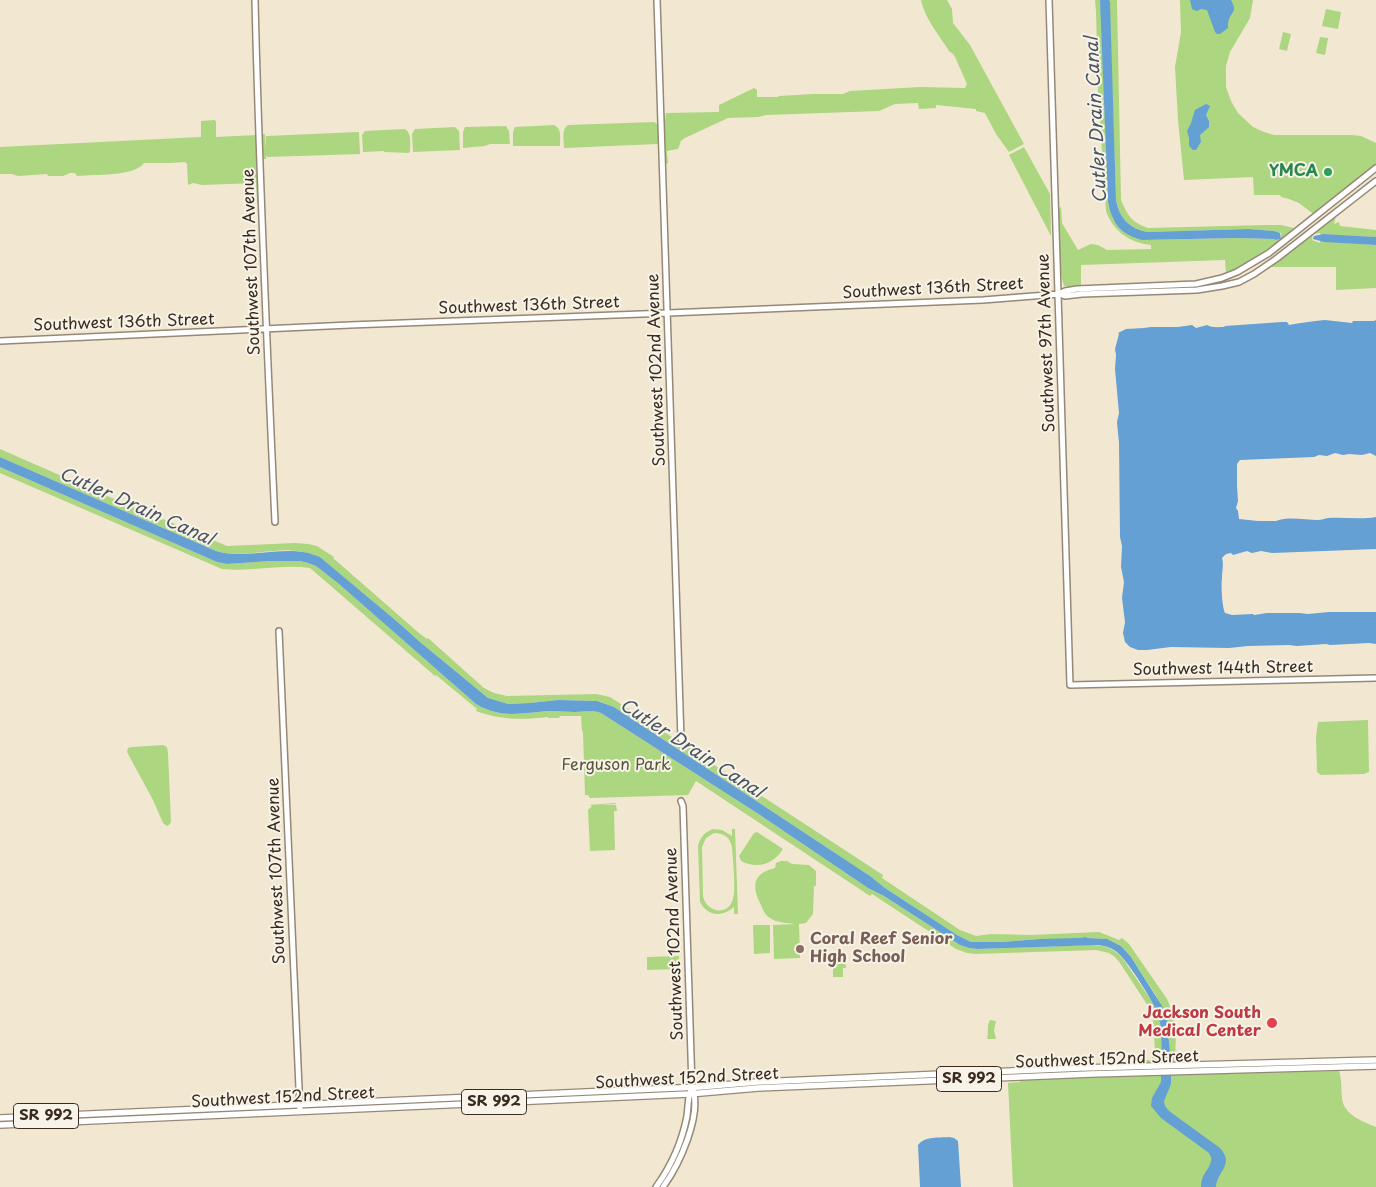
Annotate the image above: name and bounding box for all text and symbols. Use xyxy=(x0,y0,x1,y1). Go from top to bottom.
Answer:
water label: Cutler Drain Canal xyxy=(1082,36,1112,204)
place label: YMCA xyxy=(1269,162,1318,182)
marker: YMCA xyxy=(1322,166,1334,178)
street label: Southwest 107th Avenue xyxy=(239,168,265,356)
street label: Southwest 97th Avenue xyxy=(1034,253,1060,433)
street label: Southwest 102nd Avenue xyxy=(644,273,670,467)
street label: Southwest 136th Street xyxy=(842,275,1024,303)
street label: Southwest 136th Street xyxy=(438,293,620,319)
street label: Southwest 136th Street xyxy=(33,310,215,336)
water label: Cutler Drain Canal xyxy=(56,463,216,551)
street label: Southwest 144th Street xyxy=(1133,658,1313,680)
water label: Cutler Drain Canal xyxy=(615,695,767,803)
park label: Ferguson Park xyxy=(561,756,671,776)
street label: Southwest 107th Avenue xyxy=(264,777,290,965)
street label: Southwest 102nd Avenue xyxy=(662,847,688,1041)
place label: Coral Reef Senior High School xyxy=(810,930,952,968)
marker: Coral Reef Senior High School xyxy=(794,943,806,955)
place label: Jackson South Medical Center xyxy=(1138,1004,1261,1042)
marker: Jackson South Medical Center xyxy=(1265,1016,1279,1030)
street label: Southwest 152nd Street xyxy=(1015,1047,1199,1073)
street label: Southwest 152nd Street xyxy=(595,1065,779,1093)
road number: SR 992 xyxy=(936,1066,1002,1092)
street label: Southwest 152nd Street xyxy=(191,1084,375,1112)
road number: SR 992 xyxy=(462,1090,526,1114)
road number: SR 992 xyxy=(13,1104,78,1128)

